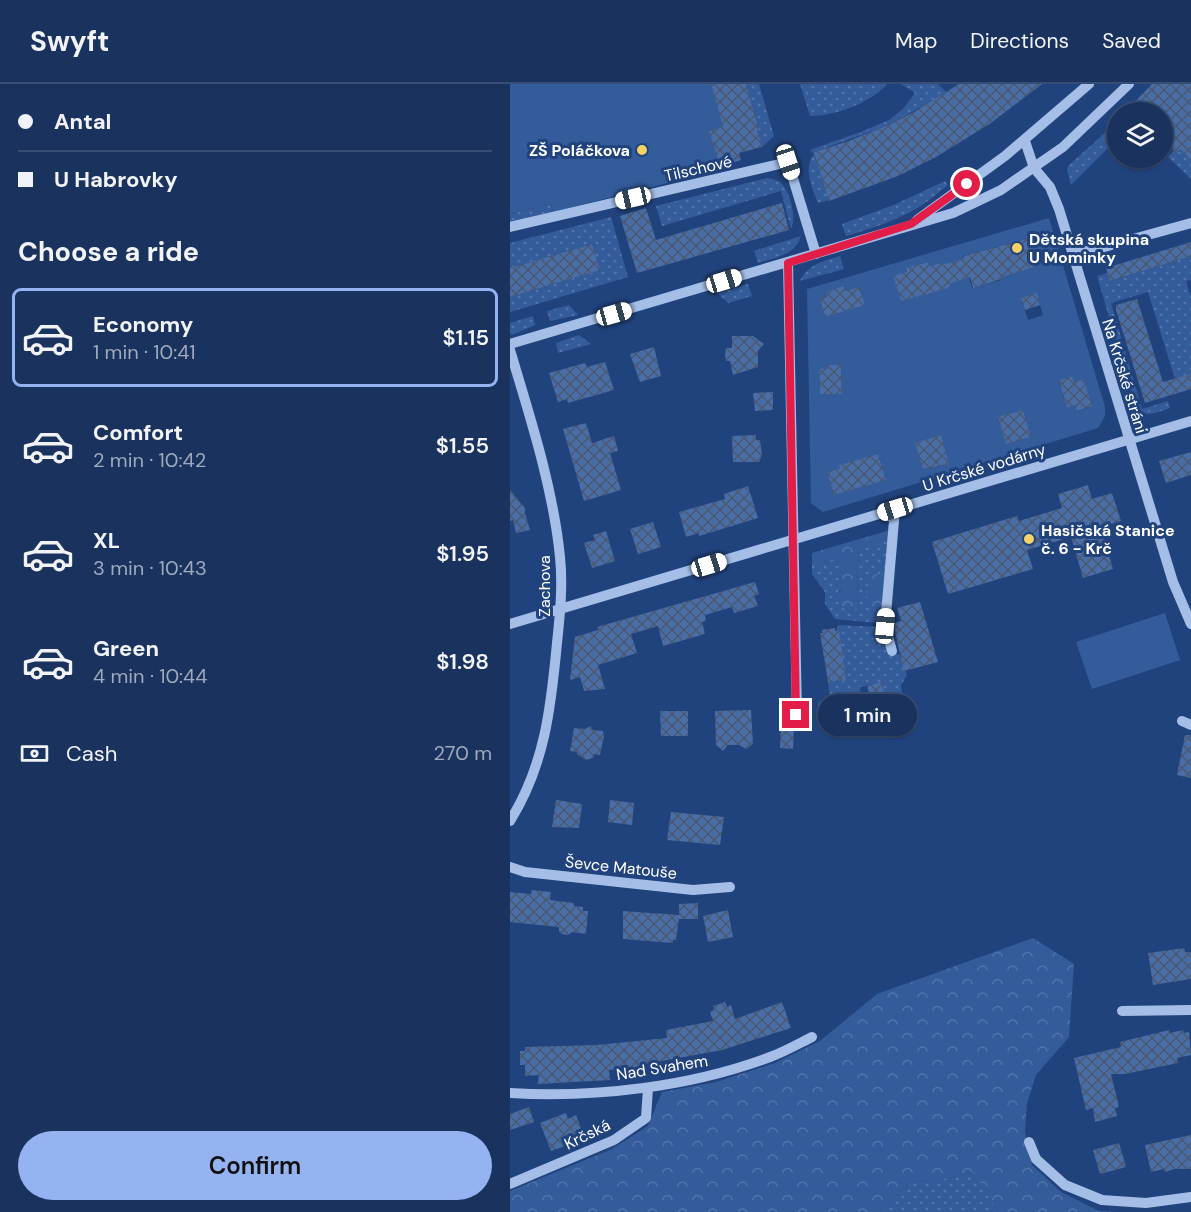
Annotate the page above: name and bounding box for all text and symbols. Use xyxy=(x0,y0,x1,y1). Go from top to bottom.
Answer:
text: Swyft xyxy=(30,23,109,60)
text: Map xyxy=(895,27,937,55)
text: Directions xyxy=(970,27,1069,55)
text: Saved xyxy=(1102,27,1161,55)
map controls xyxy=(1107,102,1173,168)
button: layers xyxy=(1107,102,1173,168)
text: Antal xyxy=(54,107,111,136)
place label: ZŠ Poláčkova xyxy=(529,140,630,161)
car xyxy=(774,142,802,182)
marker: ZŠ Poláčkova xyxy=(635,143,649,157)
street label: Tilschové xyxy=(662,150,734,186)
text: U Habrovky xyxy=(54,165,177,194)
route start xyxy=(953,170,980,197)
car xyxy=(613,185,653,211)
place label: Dětská skupina U Mominky xyxy=(1029,229,1149,268)
text: Choose a ride xyxy=(18,234,199,269)
marker: Dětská skupina U Mominky xyxy=(1010,241,1024,255)
car xyxy=(704,267,744,295)
car xyxy=(594,300,634,328)
text: Economy xyxy=(93,310,193,339)
icon: car xyxy=(21,311,75,365)
street label: Na Krčské stráni xyxy=(1097,316,1152,436)
text: $1.15 xyxy=(442,323,489,352)
text: 1 min · 10:41 xyxy=(93,339,196,365)
text: Comfort xyxy=(93,418,183,447)
icon: car xyxy=(21,419,75,473)
text: $1.55 xyxy=(436,431,489,460)
street label: U Krčské vodárny xyxy=(920,439,1048,496)
text: 2 min · 10:42 xyxy=(93,447,206,473)
car xyxy=(875,495,915,523)
place label: Hasičská Stanice č. 6 - Krč xyxy=(1041,520,1175,559)
text: XL xyxy=(93,526,120,555)
icon: car xyxy=(21,527,75,581)
marker: Hasičská Stanice č. 6 - Krč xyxy=(1022,532,1036,546)
text: $1.95 xyxy=(436,539,489,568)
car xyxy=(689,551,729,579)
text: 3 min · 10:43 xyxy=(93,555,207,581)
street label: Zachova xyxy=(534,555,555,617)
car xyxy=(874,607,896,645)
text: Green xyxy=(93,634,159,663)
icon: car xyxy=(21,635,75,689)
text: $1.98 xyxy=(436,647,489,676)
text: 4 min · 10:44 xyxy=(93,663,207,689)
callout: 1 min xyxy=(817,694,916,736)
route end xyxy=(782,701,809,728)
text: 1 min xyxy=(844,702,891,728)
icon: cash xyxy=(18,737,51,770)
text: Cash xyxy=(66,739,117,768)
text: 270 m xyxy=(434,740,492,766)
street label: Ševce Matouše xyxy=(564,851,678,884)
street label: Nad Svahem xyxy=(615,1050,709,1085)
street label: Krčská xyxy=(561,1114,614,1155)
button: Confirm xyxy=(18,1131,492,1200)

